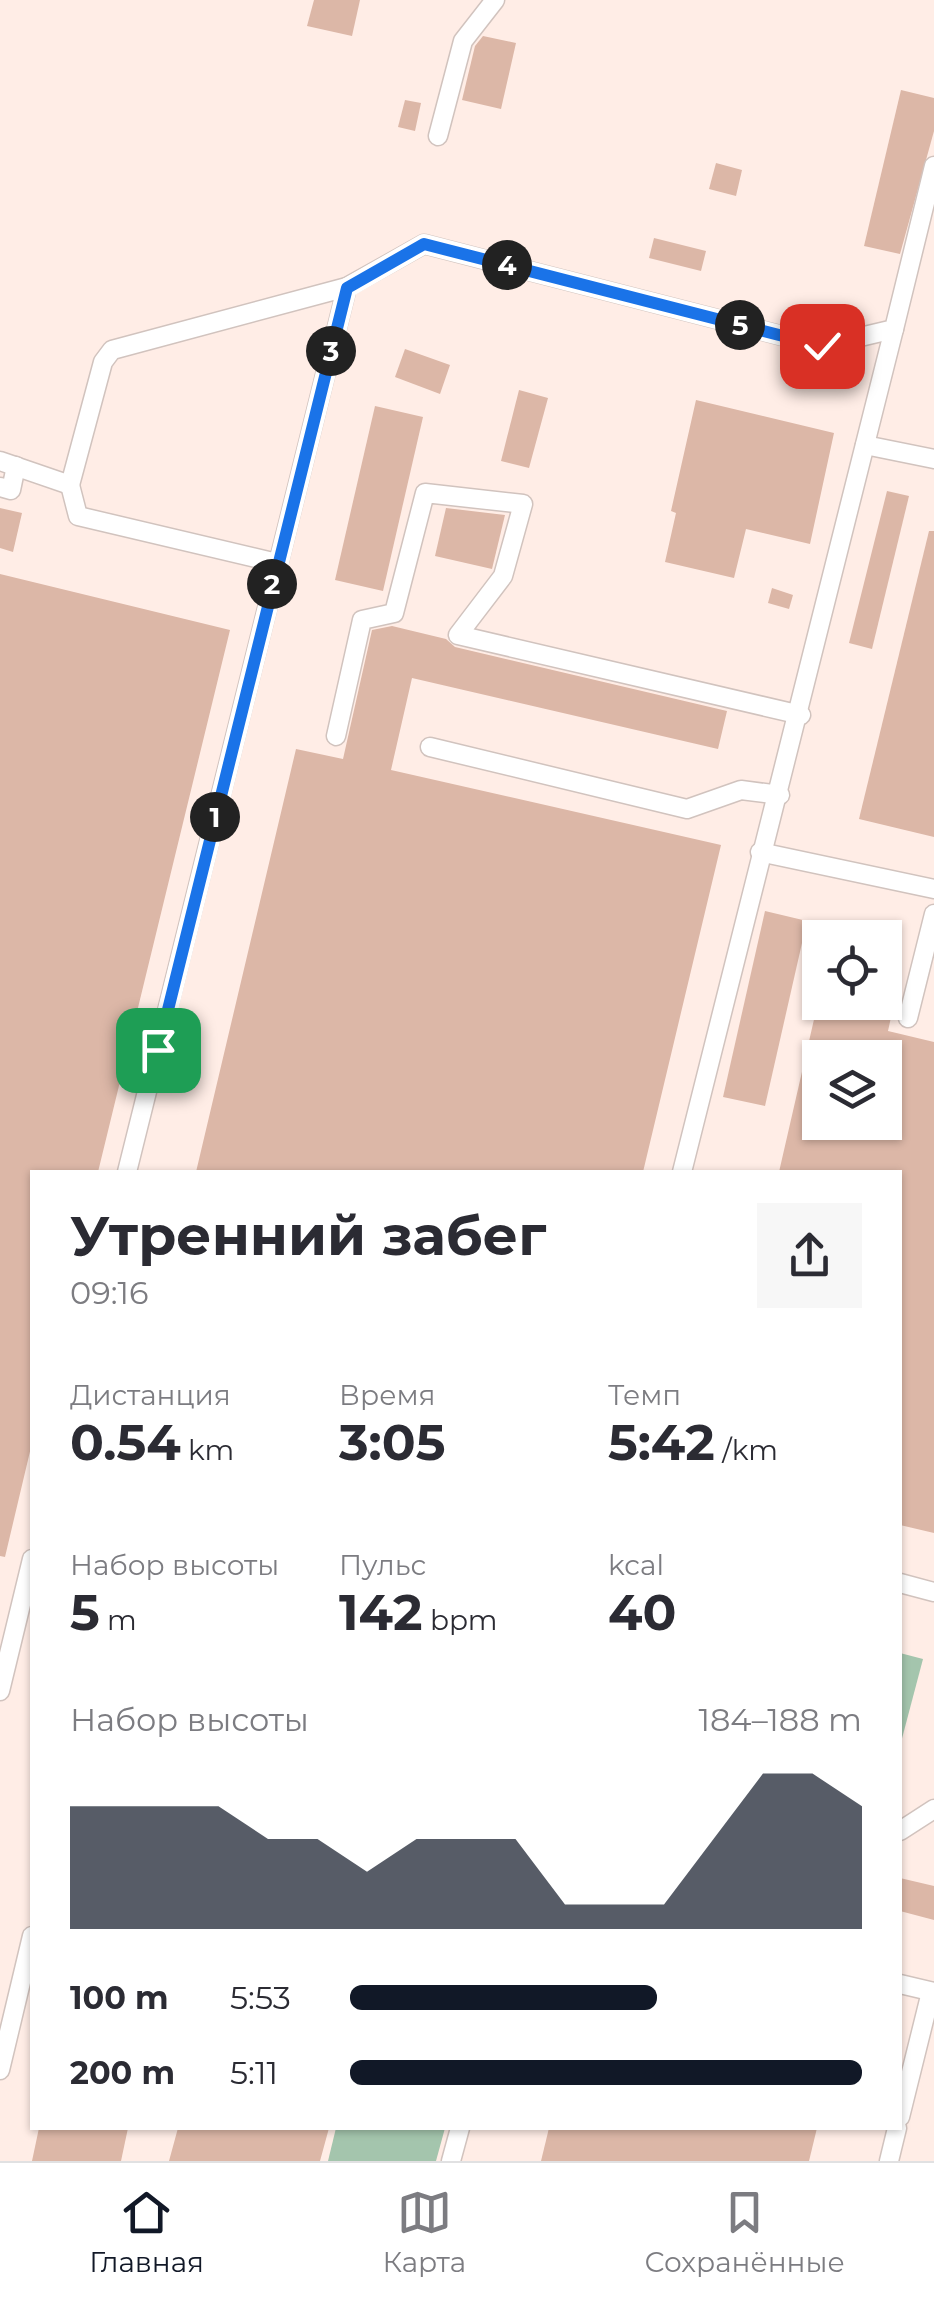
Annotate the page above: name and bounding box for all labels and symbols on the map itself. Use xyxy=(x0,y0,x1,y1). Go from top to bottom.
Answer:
pin: 4 xyxy=(482,240,532,290)
pin: 5 xyxy=(715,300,765,350)
pin xyxy=(780,304,865,389)
pin: 3 xyxy=(306,326,356,376)
pin: 2 xyxy=(247,559,297,609)
pin: 1 xyxy=(190,792,240,842)
pin xyxy=(116,1008,201,1093)

